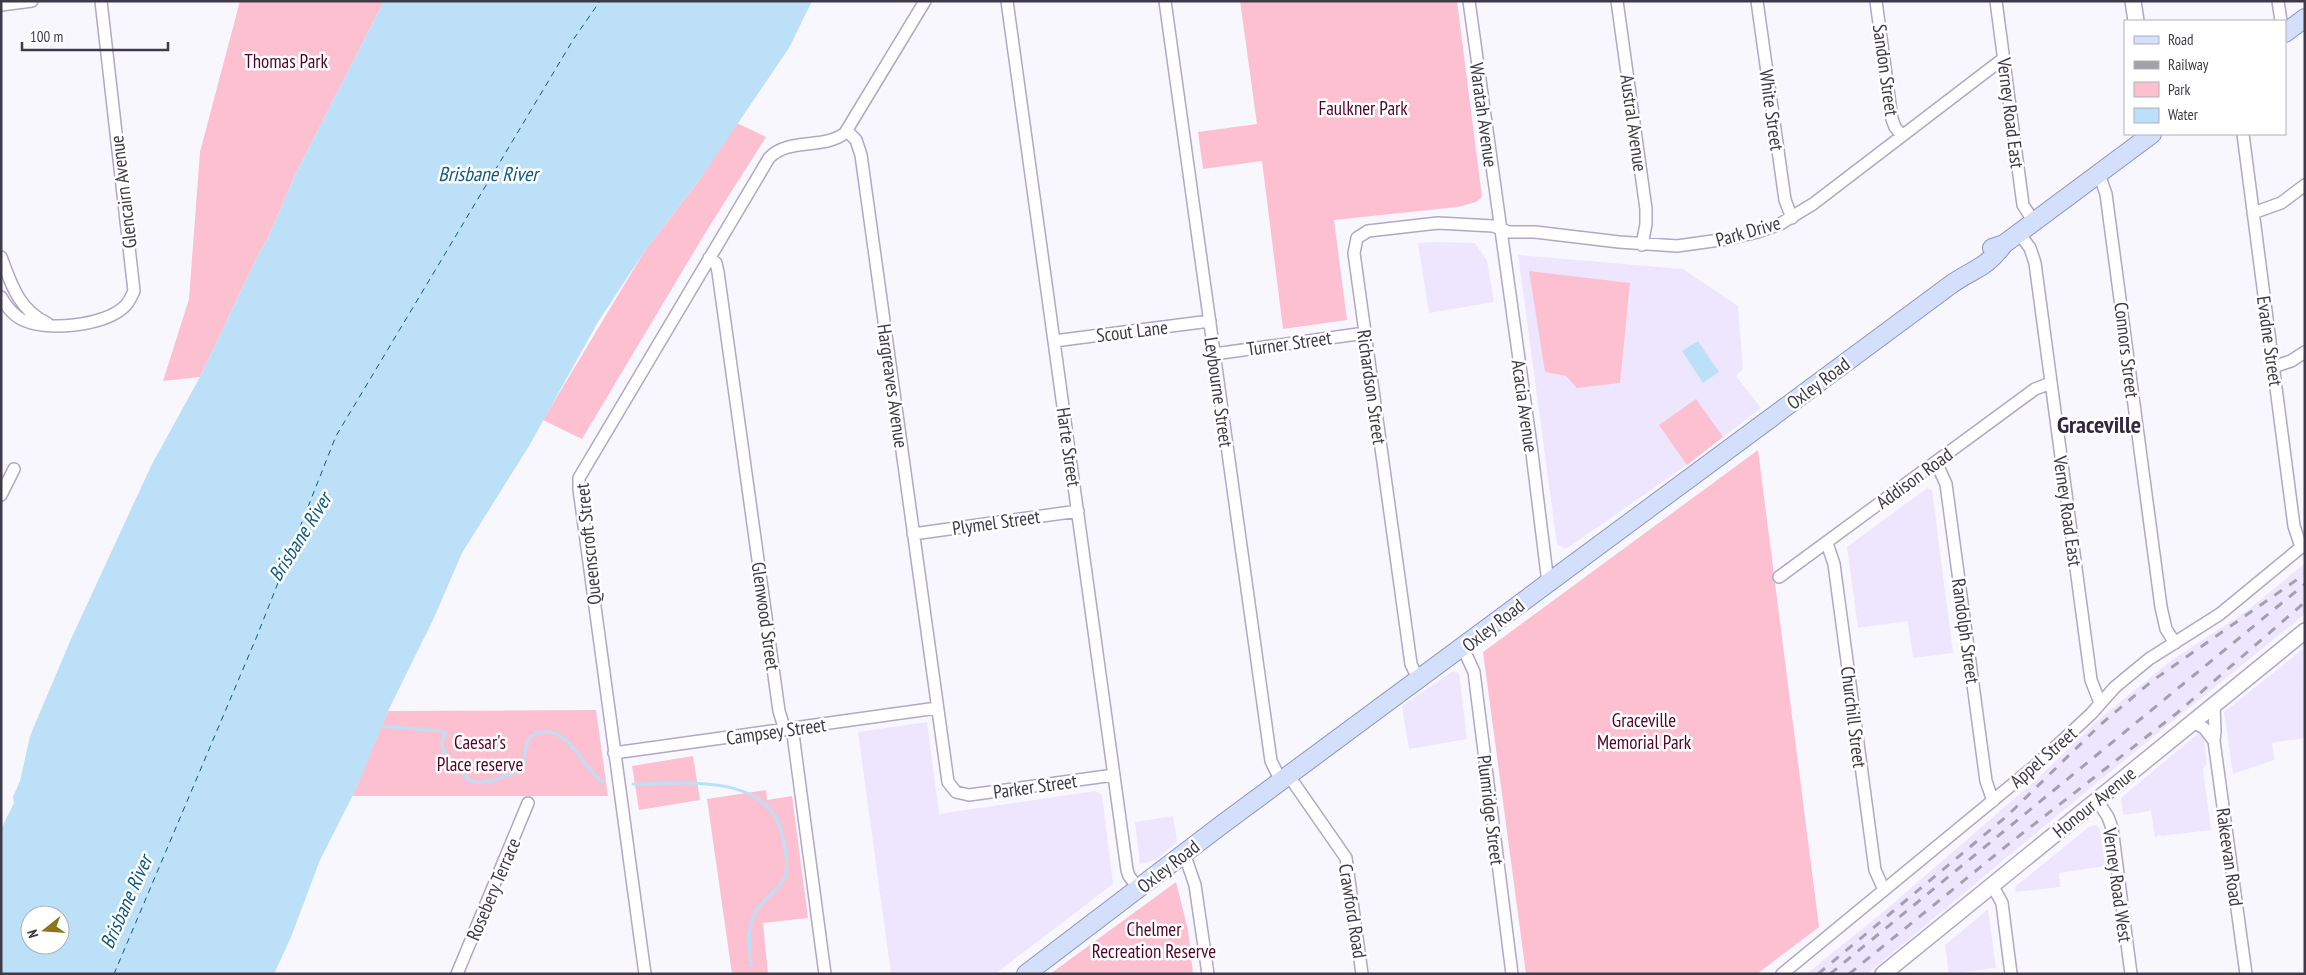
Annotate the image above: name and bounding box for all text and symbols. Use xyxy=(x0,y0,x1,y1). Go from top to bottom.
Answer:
scale bar xyxy=(22,20,169,52)
legend xyxy=(2124,20,2286,135)
street label: Sandon Street xyxy=(1868,23,1904,118)
text: 100 m xyxy=(30,27,63,46)
text: Road xyxy=(2168,30,2194,49)
park label: Thomas Park xyxy=(244,49,328,73)
street label: Verney Road East xyxy=(1992,55,2030,170)
text: Railway xyxy=(2168,55,2209,74)
street label: Waratah Avenue xyxy=(1465,61,1503,169)
street label: White Street xyxy=(1754,68,1790,153)
street label: Austral Avenue xyxy=(1615,73,1653,173)
text: Park xyxy=(2168,80,2190,99)
park label: Faulkner Park xyxy=(1318,96,1408,120)
text: Water xyxy=(2168,105,2199,124)
street label: Glencairn Avenue xyxy=(104,134,142,250)
water label: Brisbane River xyxy=(438,161,540,187)
street label: Park Drive xyxy=(1713,210,1783,252)
street label: Evadne Street xyxy=(2252,294,2288,388)
street label: Connors Street xyxy=(2109,301,2145,400)
street label: Scout Lane xyxy=(1095,315,1169,347)
street label: Hargreaves Avenue xyxy=(872,322,914,450)
street label: Turner Street xyxy=(1245,325,1334,361)
street label: Richardson Street xyxy=(1352,328,1392,447)
street label: Leybourne Street xyxy=(1199,335,1239,449)
street label: Oxley Road xyxy=(1782,352,1854,414)
street label: Acacia Avenue xyxy=(1507,358,1543,454)
street label: Harte Street xyxy=(1052,406,1087,489)
district label: Graceville xyxy=(2057,409,2141,440)
street label: Addison Road xyxy=(1871,442,1957,514)
street label: Verney Road East xyxy=(2048,453,2088,569)
street label: Queenscroft Street xyxy=(570,481,606,606)
water label: Brisbane River xyxy=(263,486,339,586)
street label: Plymel Street xyxy=(951,504,1042,540)
street label: Glenwood Street xyxy=(747,560,786,672)
street label: Randolph Street xyxy=(1947,577,1985,686)
street label: Oxley Road xyxy=(1457,593,1529,657)
street label: Churchill Street xyxy=(1836,665,1872,770)
park label: Graceville Memorial Park xyxy=(1597,708,1692,754)
street label: Campsey Street xyxy=(725,712,828,750)
street label: Appel Street xyxy=(2005,721,2082,793)
park label: Caesar's Place reserve xyxy=(437,730,523,776)
street label: Plumridge Street xyxy=(1472,754,1510,867)
street label: Honour Avenue xyxy=(2048,761,2141,843)
street label: Parker Street xyxy=(992,768,1079,804)
street label: Rakeevan Road xyxy=(2211,806,2249,908)
street label: Verney Road West xyxy=(2098,825,2138,944)
street label: Rosebery Terrace xyxy=(461,834,525,944)
street label: Oxley Road xyxy=(1132,834,1204,898)
water label: Brisbane River xyxy=(94,849,159,953)
street label: Crawford Road xyxy=(1334,862,1372,960)
north arrow xyxy=(20,905,70,955)
park label: Chelmer Recreation Reserve xyxy=(1092,917,1216,963)
text: N xyxy=(23,928,42,940)

